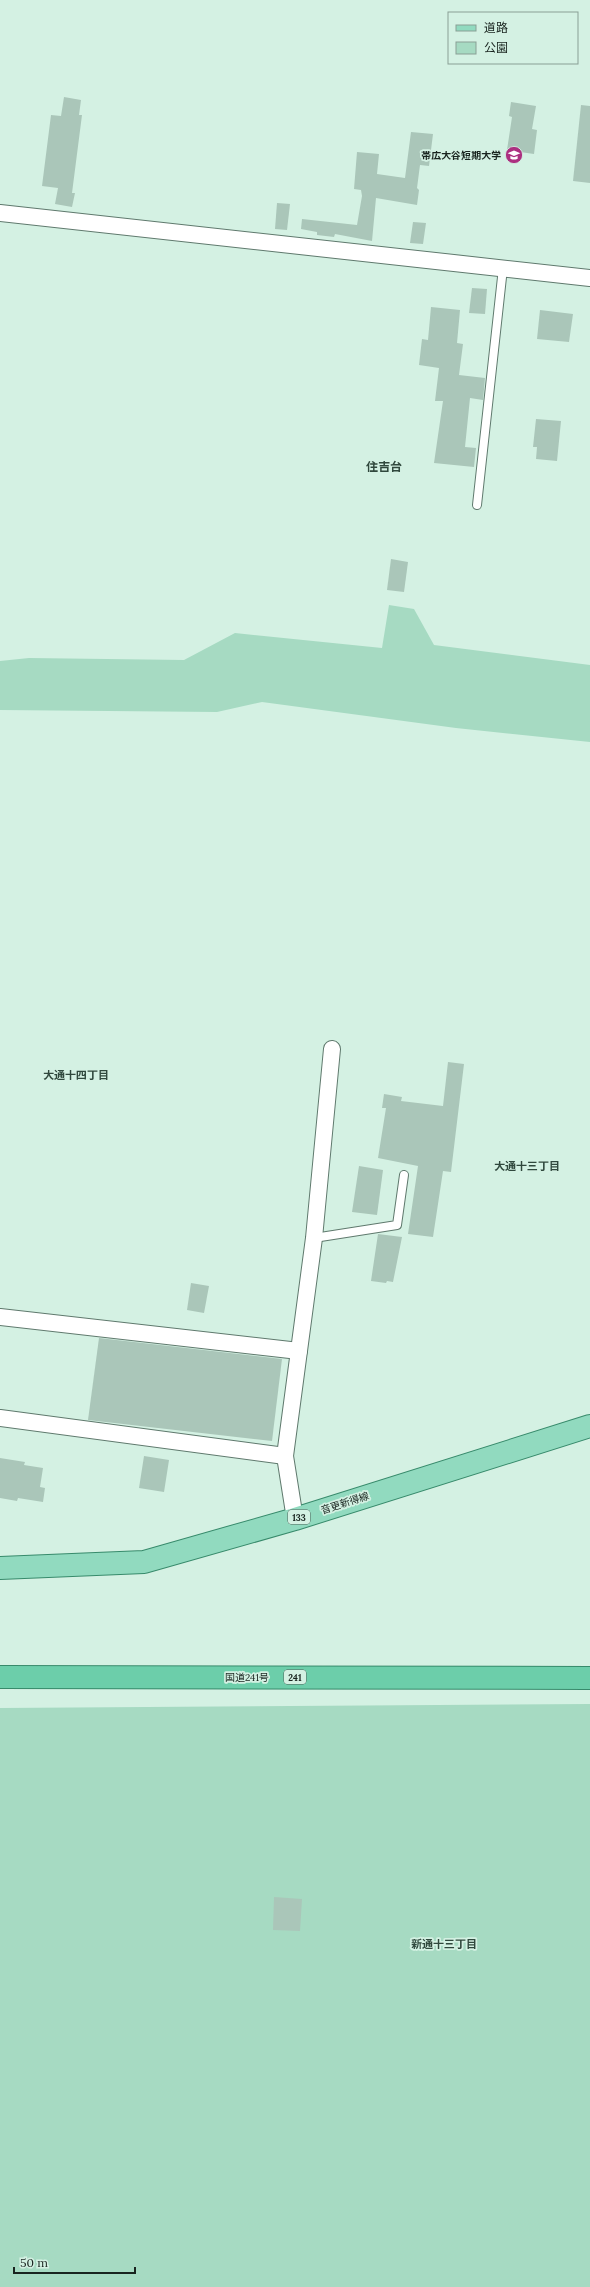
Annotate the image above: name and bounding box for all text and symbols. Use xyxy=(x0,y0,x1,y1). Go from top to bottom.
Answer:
legend xyxy=(448,12,578,64)
text: 道路 xyxy=(484,20,508,35)
text: 公園 xyxy=(484,40,508,55)
school or university icon: 帯広大谷短期大学 xyxy=(504,145,524,165)
place label: 帯広大谷短期大学 xyxy=(421,149,501,162)
district label: 住吉台 xyxy=(366,459,402,474)
district label: 大通十四丁目 xyxy=(43,1068,109,1082)
district label: 大通十三丁目 xyxy=(494,1159,560,1173)
street label: 音更新得線 xyxy=(319,1489,371,1517)
road number: 133 xyxy=(288,1510,310,1524)
road number: 241 xyxy=(284,1670,306,1684)
street label: 国道241号 xyxy=(225,1671,269,1684)
district label: 新通十三丁目 xyxy=(411,1937,477,1951)
scale bar xyxy=(14,2249,135,2275)
text: 50 m xyxy=(20,2255,48,2270)

